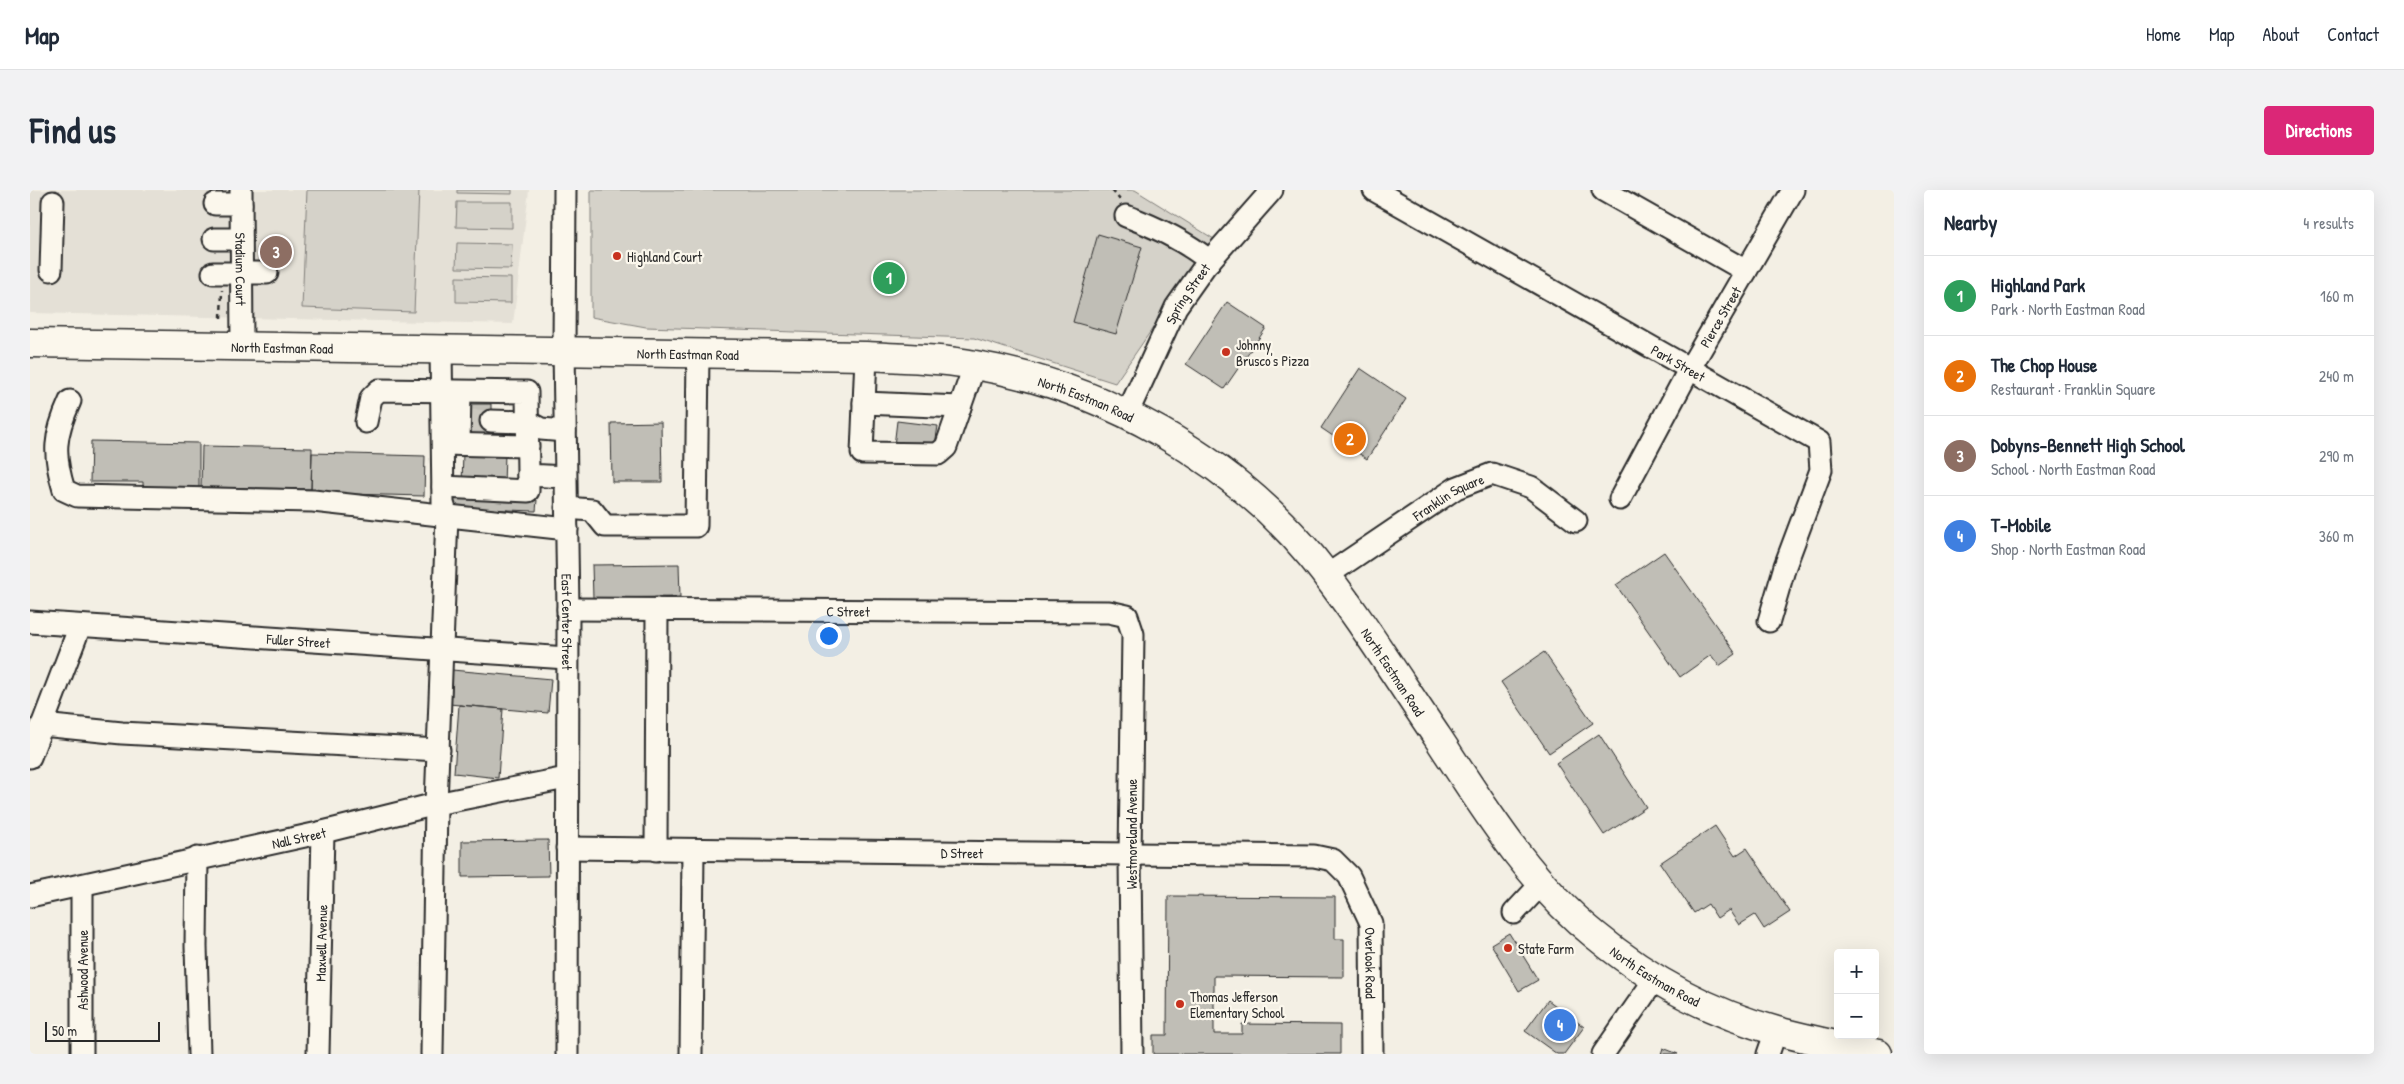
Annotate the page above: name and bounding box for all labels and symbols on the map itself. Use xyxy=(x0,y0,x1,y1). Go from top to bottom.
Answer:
street label: Stadium Court xyxy=(232,232,251,306)
pin: 3 xyxy=(260,233,292,271)
place label: Highland Court xyxy=(627,247,702,267)
marker: Highland Court xyxy=(611,250,623,262)
pin: 1 xyxy=(873,259,905,297)
street label: Spring Street xyxy=(1160,259,1214,327)
street label: Pierce Street xyxy=(1695,282,1745,351)
place label: Johnny Brusco's Pizza xyxy=(1236,335,1309,370)
street label: North Eastman Road xyxy=(231,337,334,357)
street label: Park Street xyxy=(1648,340,1709,385)
street label: North Eastman Road xyxy=(637,343,740,364)
marker: Johnny Brusco's Pizza xyxy=(1220,346,1232,358)
street label: North Eastman Road xyxy=(1036,371,1138,426)
pin: 2 xyxy=(1334,420,1366,458)
street label: Franklin Square xyxy=(1408,469,1487,525)
street label: East Center Street xyxy=(558,574,578,670)
street label: C Street xyxy=(826,601,870,620)
your location xyxy=(816,623,842,649)
street label: North Eastman Road xyxy=(1357,624,1430,720)
street label: Fuller Street xyxy=(265,628,331,652)
street label: Westmoreland Avenue xyxy=(1122,778,1141,889)
street label: Nall Street xyxy=(270,822,328,852)
street label: D Street xyxy=(941,843,984,862)
street label: Maxwell Avenue xyxy=(310,904,331,982)
street label: Overlook Road xyxy=(1362,927,1381,999)
street label: Ashwood Avenue xyxy=(73,930,92,1010)
place label: State Farm xyxy=(1518,939,1574,958)
street label: North Eastman Road xyxy=(1607,941,1704,1011)
marker: State Farm xyxy=(1502,942,1514,954)
place label: Thomas Jefferson Elementary School xyxy=(1190,987,1285,1023)
marker: Thomas Jefferson Elementary School xyxy=(1174,998,1186,1010)
pin: 4 xyxy=(1544,1006,1576,1044)
scale bar xyxy=(45,1019,160,1042)

